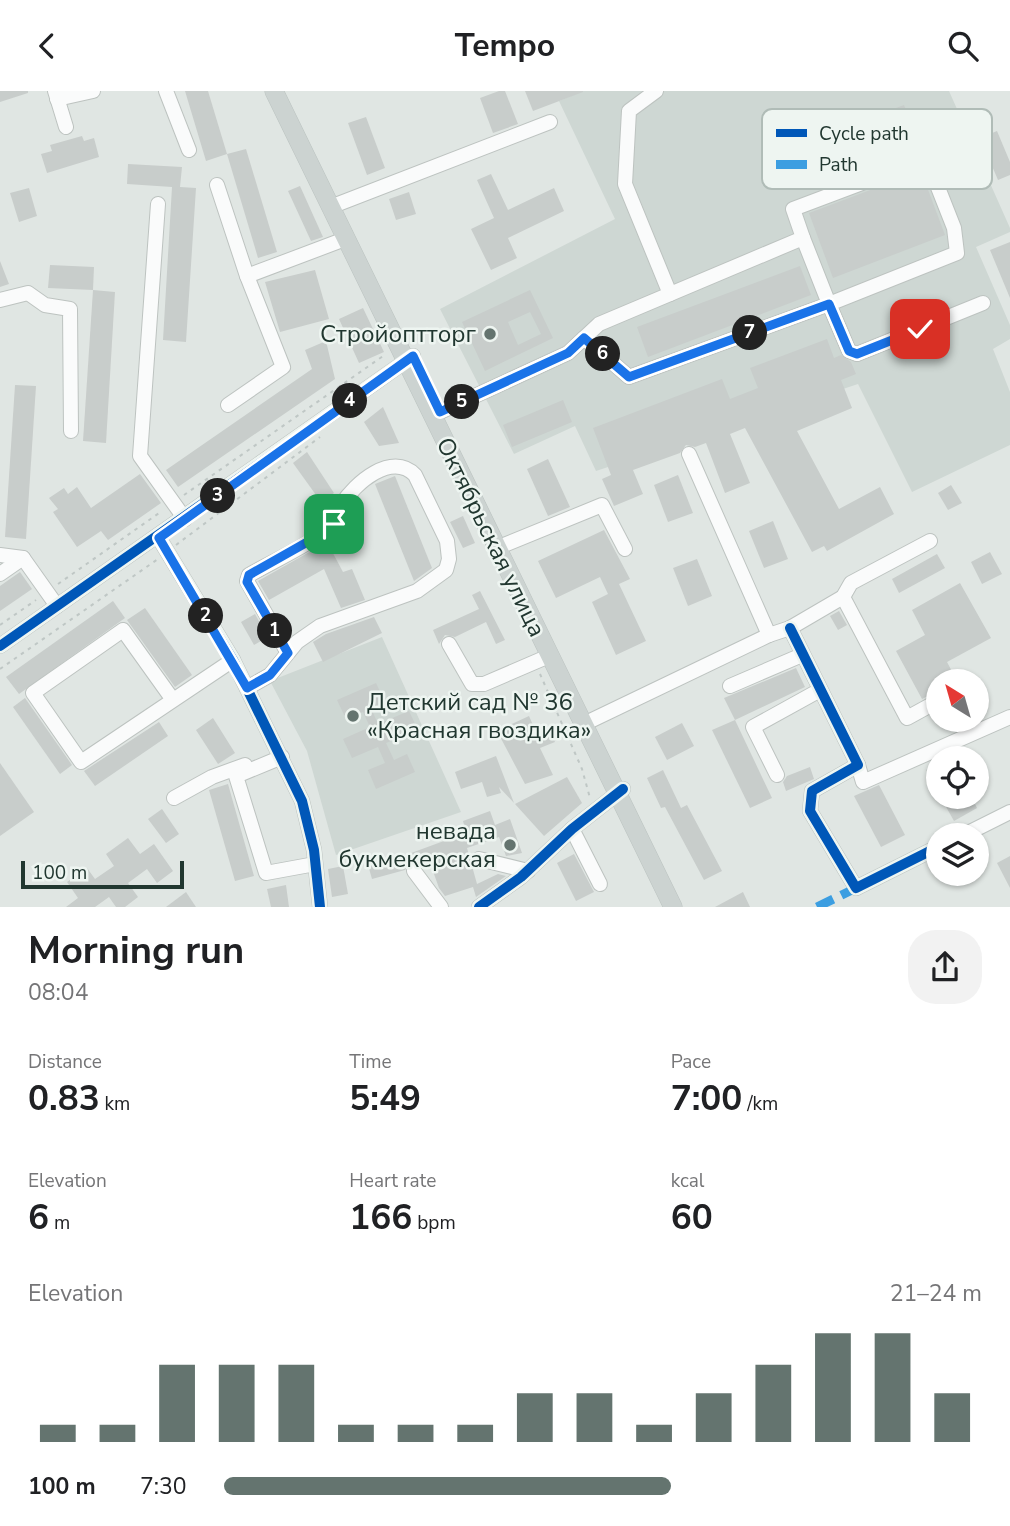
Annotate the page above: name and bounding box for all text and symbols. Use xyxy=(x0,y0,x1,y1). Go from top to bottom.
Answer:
text: Tempo xyxy=(455,24,555,67)
icon: back xyxy=(28,27,66,65)
icon: search xyxy=(944,27,982,65)
legend xyxy=(762,109,992,189)
text: Cycle path xyxy=(819,121,909,147)
text: Path xyxy=(819,152,858,178)
pin xyxy=(890,299,950,359)
icon: check xyxy=(901,310,939,348)
pin: 7 xyxy=(732,315,768,351)
place label: Стройоптторг xyxy=(320,318,477,350)
text: 7 xyxy=(744,319,755,345)
marker: Стройоптторг xyxy=(482,326,498,342)
pin: 6 xyxy=(586,337,620,371)
text: 6 xyxy=(597,340,608,366)
pin: 4 xyxy=(332,383,368,419)
pin: 5 xyxy=(444,385,480,419)
text: 4 xyxy=(344,387,355,413)
text: 5 xyxy=(456,388,467,414)
street label: Октябрьская улица xyxy=(429,432,553,642)
pin: 3 xyxy=(200,479,235,513)
text: 3 xyxy=(212,482,223,508)
pin xyxy=(304,494,364,554)
icon: arrive xyxy=(315,505,353,543)
pin: 2 xyxy=(188,599,224,633)
text: 2 xyxy=(200,602,211,628)
pin: 1 xyxy=(258,613,292,649)
text: 1 xyxy=(269,617,280,643)
north arrow xyxy=(926,669,989,731)
map controls xyxy=(926,669,989,886)
place label: Детский сад № 36 «Красная гвоздика» xyxy=(367,686,591,746)
marker: Детский сад № 36 «Красная гвоздика» xyxy=(345,708,361,724)
button: locate xyxy=(926,746,989,809)
place label: невада букмекерская xyxy=(339,815,496,875)
button: layers xyxy=(926,823,989,886)
marker: невада букмекерская xyxy=(502,837,518,853)
scale bar xyxy=(21,857,184,889)
text: 100 m xyxy=(32,860,87,886)
text: Morning run xyxy=(28,925,244,976)
button: share xyxy=(908,930,982,1004)
text: 08:04 xyxy=(28,977,88,1008)
text: Distance xyxy=(28,1049,102,1075)
text: Time xyxy=(349,1049,392,1075)
text: Pace xyxy=(671,1049,711,1075)
text: 0.83 xyxy=(28,1075,100,1122)
text: 5:49 xyxy=(349,1075,421,1122)
text: 7:00 xyxy=(671,1075,742,1122)
text: km xyxy=(100,1091,130,1117)
text: /km xyxy=(742,1091,778,1117)
text: Elevation xyxy=(28,1168,107,1194)
text: Heart rate xyxy=(349,1168,436,1194)
text: kcal xyxy=(671,1168,704,1194)
text: 6 xyxy=(28,1194,49,1241)
text: 166 xyxy=(349,1194,412,1241)
text: 60 xyxy=(671,1194,713,1241)
text: m xyxy=(49,1210,70,1236)
text: bpm xyxy=(412,1210,456,1236)
text: Elevation xyxy=(28,1278,123,1309)
text: 21–24 m xyxy=(890,1278,982,1309)
text: 100 m xyxy=(28,1471,96,1502)
text: 7:30 xyxy=(140,1471,187,1502)

